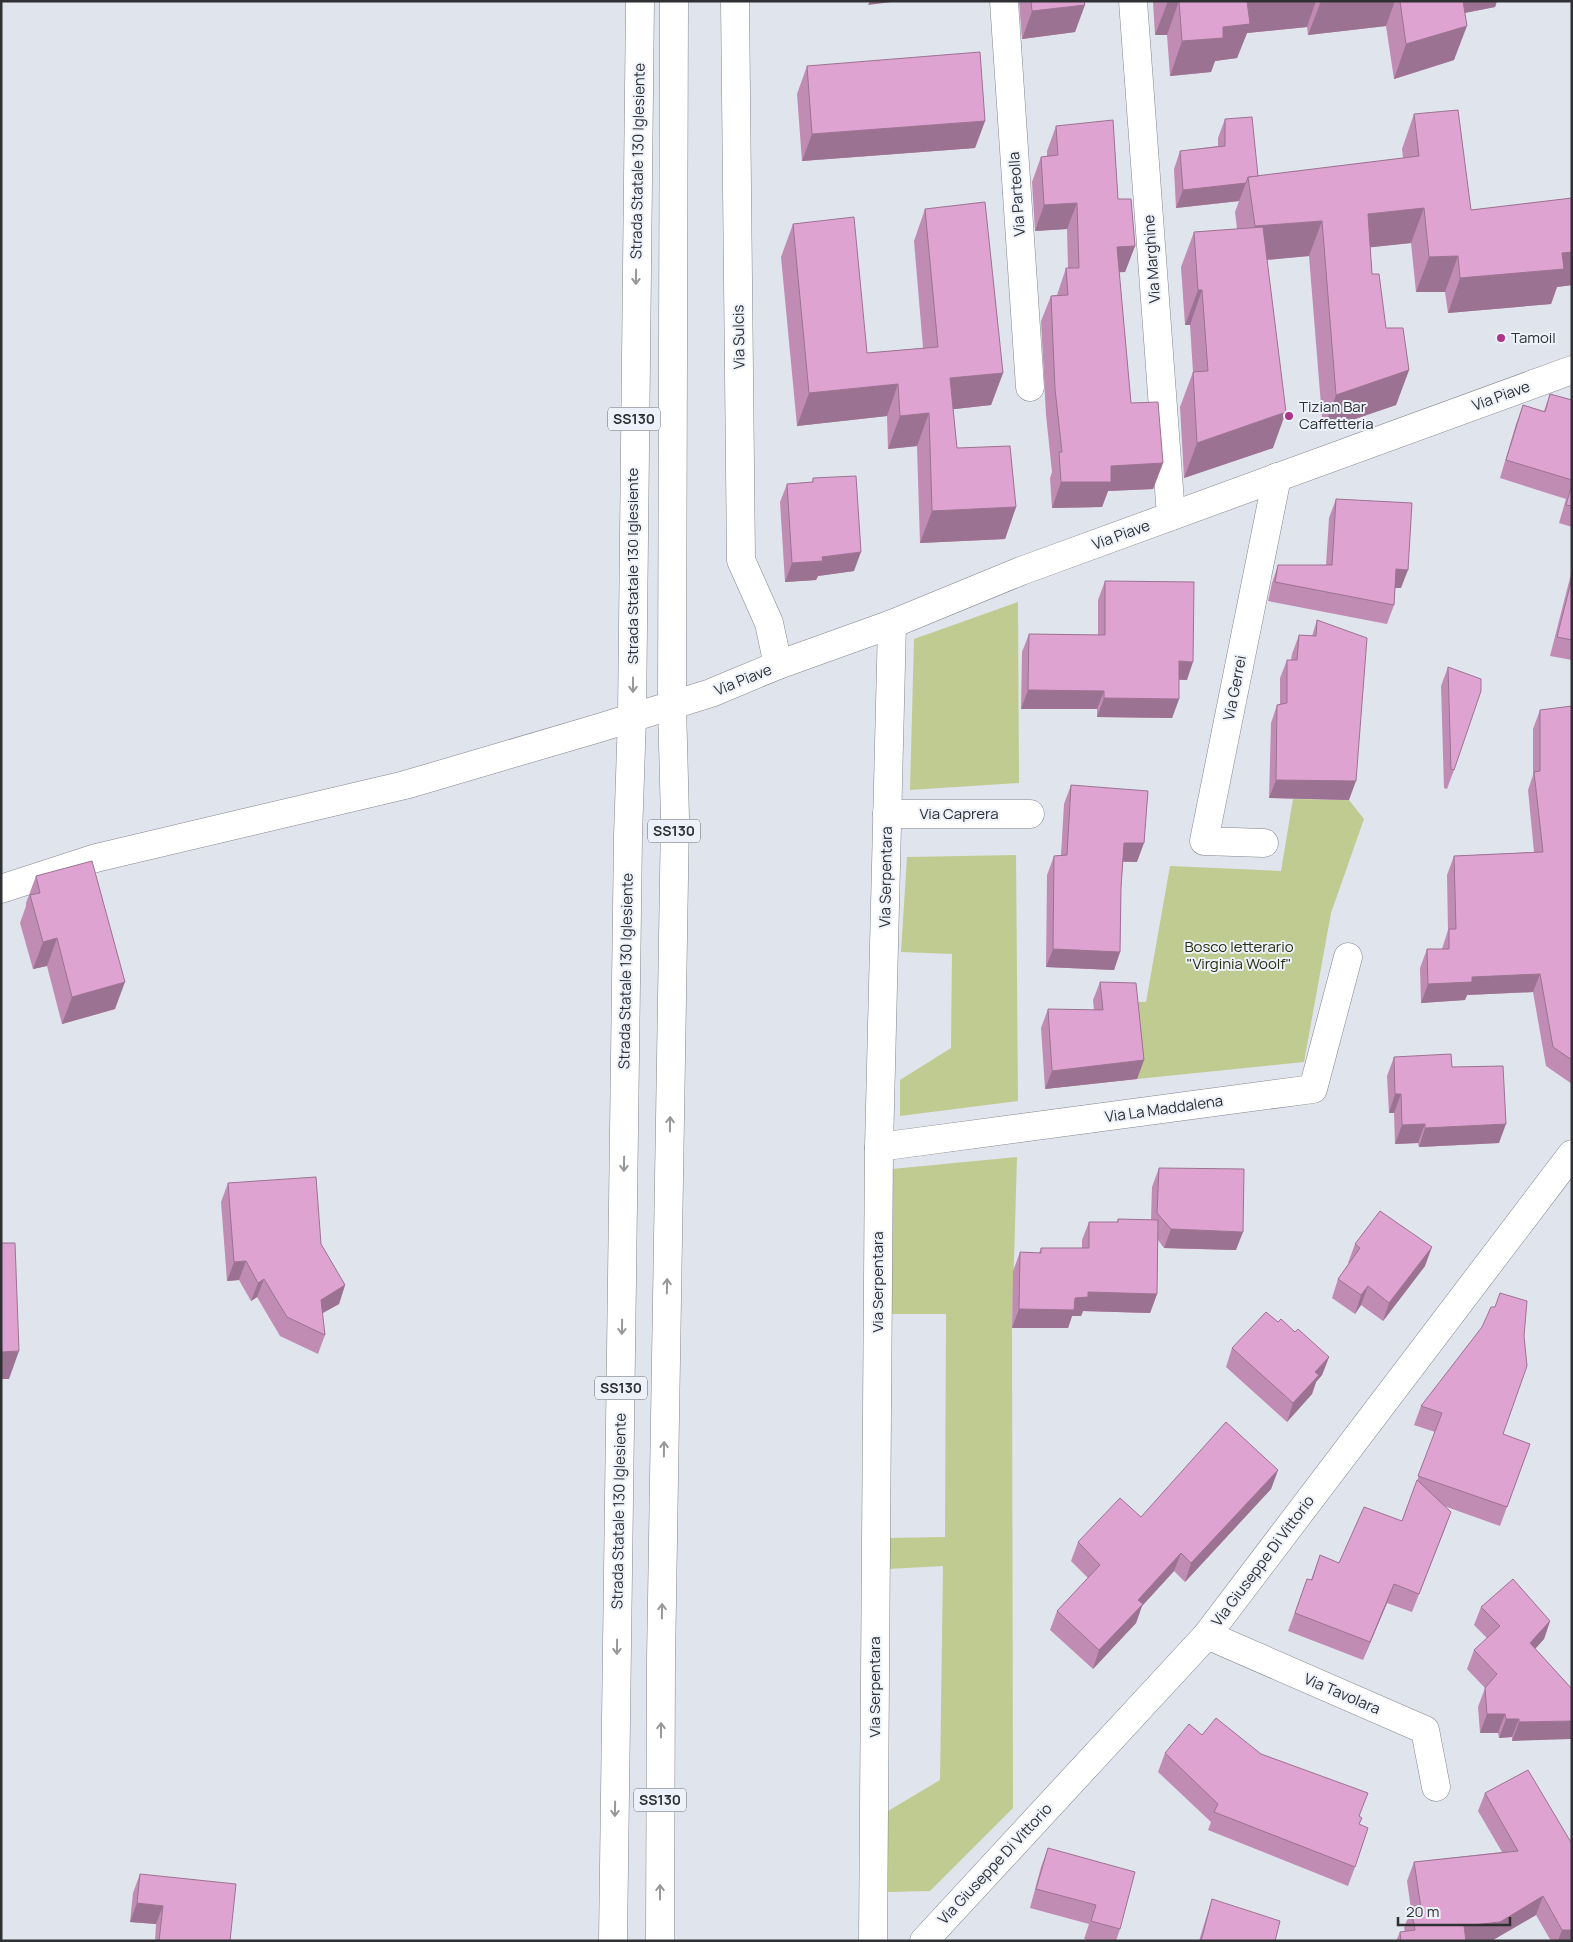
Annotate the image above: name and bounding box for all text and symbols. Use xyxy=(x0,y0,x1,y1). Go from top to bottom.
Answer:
street label: Strada Statale 130 Iglesiente xyxy=(625,62,650,259)
street label: Via Parteolla xyxy=(1003,151,1030,237)
street label: Via Marghine xyxy=(1138,214,1165,304)
one-way arrow xyxy=(631,269,641,285)
street label: Via Sulcis xyxy=(727,304,750,370)
place label: Tamoil xyxy=(1511,327,1556,348)
marker: Tamoil xyxy=(1495,332,1507,344)
street label: Via Piave xyxy=(1469,375,1533,416)
place label: Tizian Bar Caffetteria xyxy=(1299,396,1374,434)
road number: SS130 xyxy=(608,408,660,430)
marker: Tizian Bar Caffetteria xyxy=(1283,410,1295,422)
street label: Strada Statale 130 Iglesiente xyxy=(622,468,643,664)
street label: Via Piave xyxy=(1089,514,1153,555)
street label: Via Gerrei xyxy=(1218,654,1251,722)
street label: Via Piave xyxy=(711,658,775,701)
one-way arrow xyxy=(628,677,637,693)
street label: Via Caprera xyxy=(920,803,999,824)
road number: SS130 xyxy=(648,819,700,842)
street label: Via Serpentara xyxy=(874,826,897,928)
street label: Strada Statale 130 Iglesiente xyxy=(613,872,638,1069)
park label: Bosco letterario "Virginia Woolf" xyxy=(1184,936,1294,974)
street label: Via La Maddalena xyxy=(1104,1090,1224,1127)
one-way arrow xyxy=(665,1116,674,1132)
one-way arrow xyxy=(619,1156,629,1172)
street label: Via Serpentara xyxy=(867,1231,888,1333)
one-way arrow xyxy=(662,1278,672,1294)
one-way arrow xyxy=(617,1318,627,1335)
road number: SS130 xyxy=(595,1376,647,1400)
street label: Strada Statale 130 Iglesiente xyxy=(606,1412,631,1609)
one-way arrow xyxy=(660,1441,669,1457)
street label: Via Giuseppe Di Vittorio xyxy=(1206,1491,1319,1631)
one-way arrow xyxy=(657,1603,667,1620)
street label: Via Serpentara xyxy=(864,1636,885,1738)
one-way arrow xyxy=(612,1638,622,1655)
street label: Via Tavolara xyxy=(1301,1668,1384,1719)
one-way arrow xyxy=(656,1722,666,1738)
road number: SS130 xyxy=(634,1788,686,1812)
street label: Via Giuseppe Di Vittorio xyxy=(933,1798,1057,1929)
one-way arrow xyxy=(610,1801,620,1817)
one-way arrow xyxy=(655,1884,665,1900)
scale bar xyxy=(1398,1894,1510,1926)
text: 20 m xyxy=(1406,1901,1439,1922)

